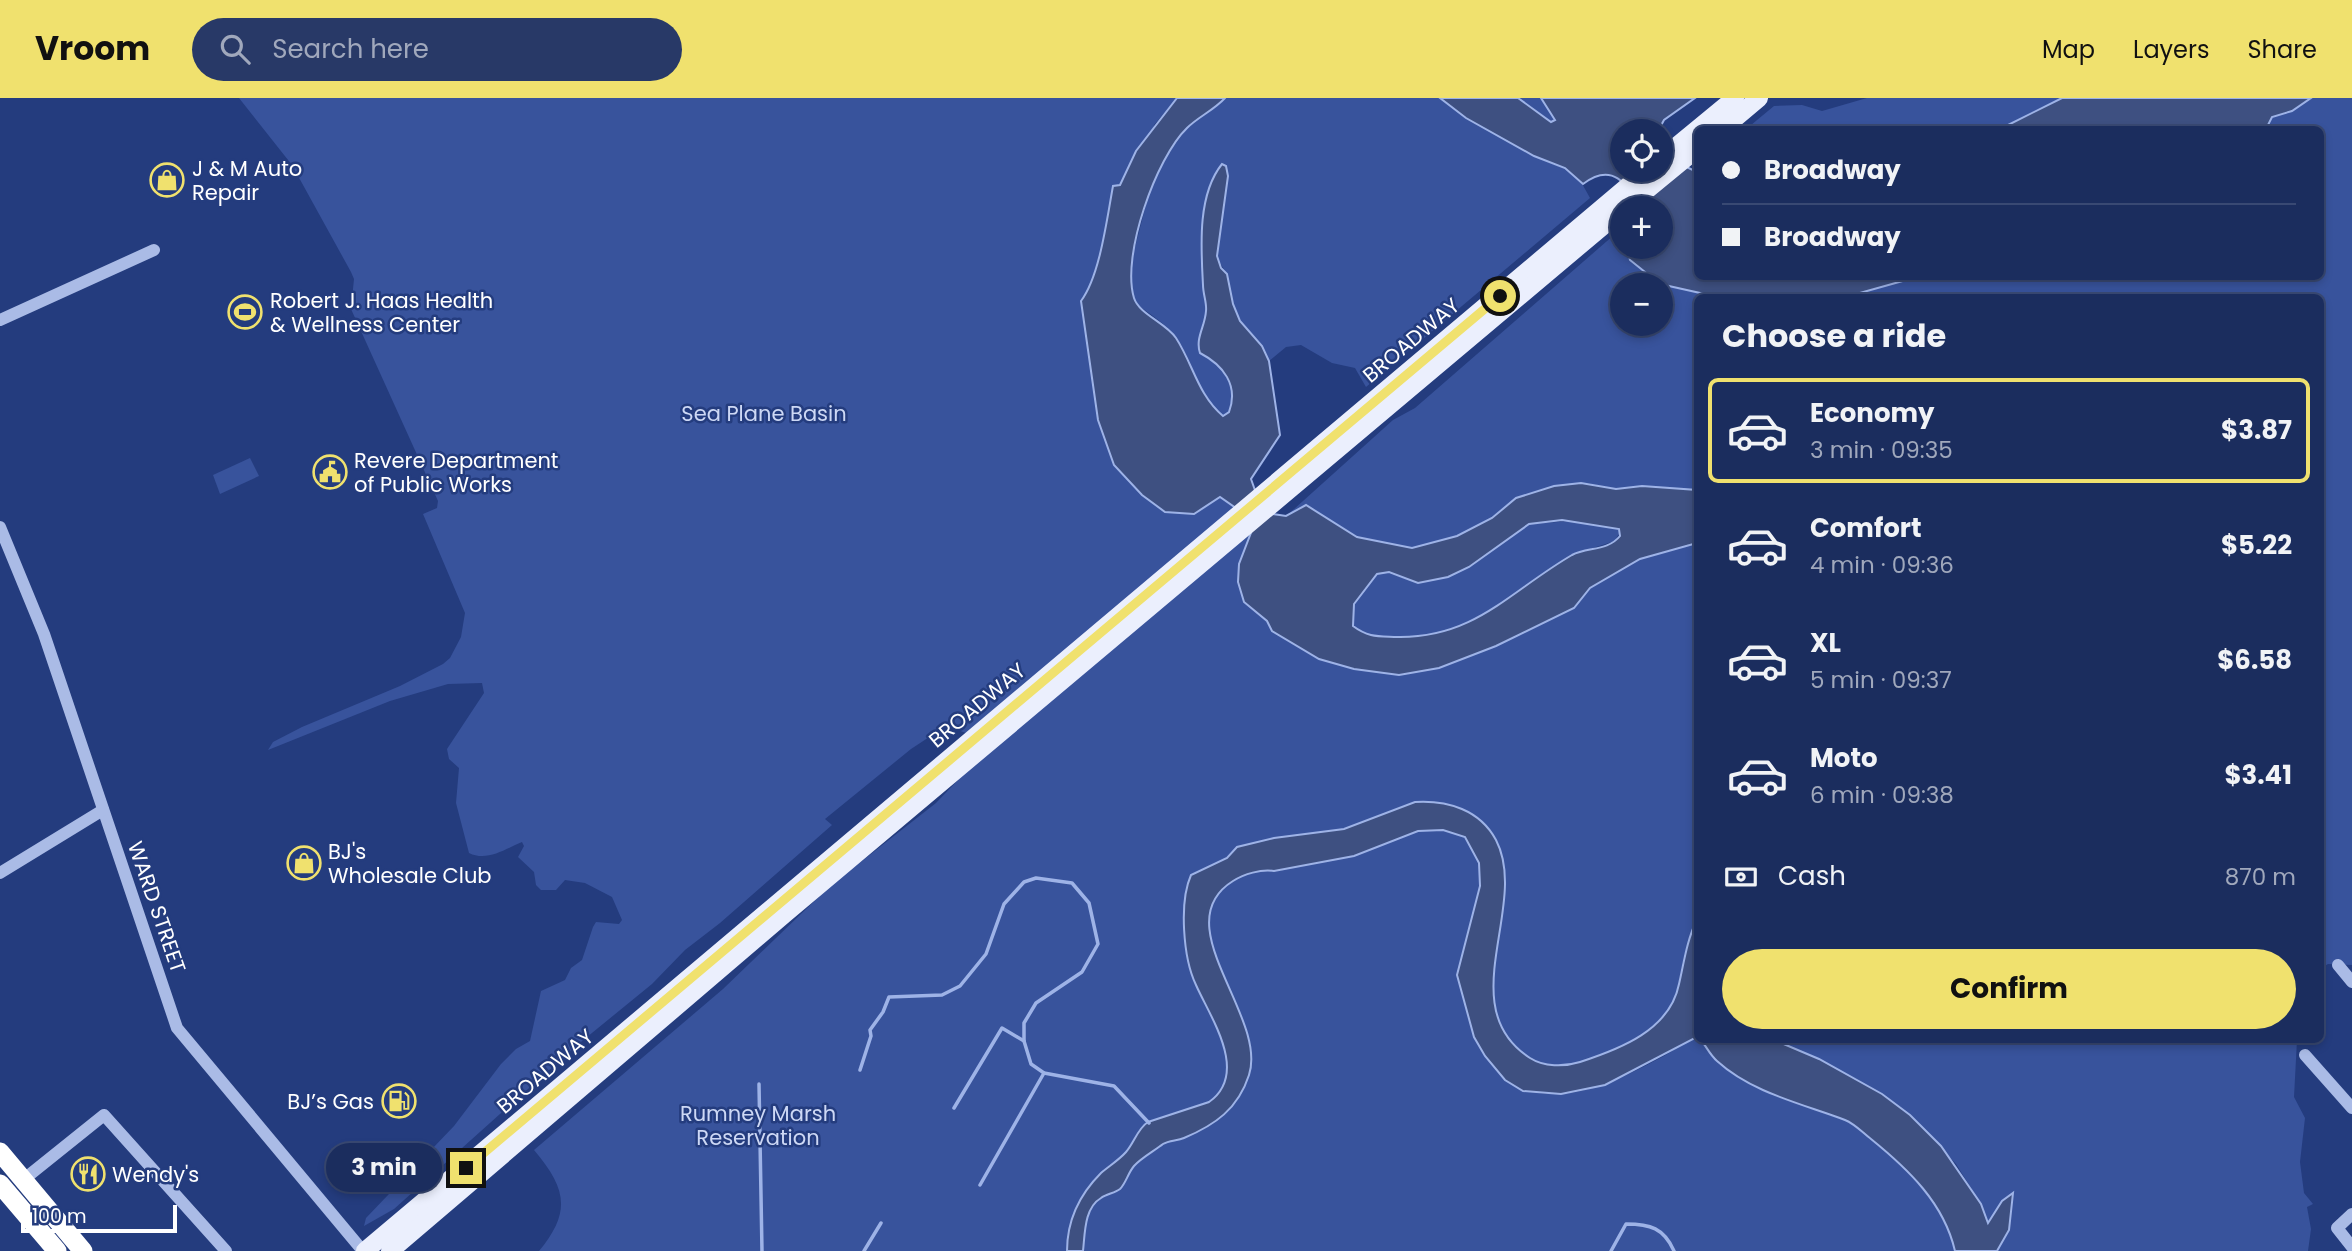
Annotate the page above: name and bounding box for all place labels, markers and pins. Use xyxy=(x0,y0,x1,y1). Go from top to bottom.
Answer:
place label: J & M Auto Repair xyxy=(192,154,302,207)
shop icon: J & M Auto Repair xyxy=(148,161,186,199)
place label: Robert J. Haas Health & Wellness Center xyxy=(270,286,493,339)
sports icon: Robert J. Haas Health & Wellness Center xyxy=(226,293,264,331)
place label: Revere Department of Public Works xyxy=(354,446,559,499)
public building icon: Revere Department of Public Works xyxy=(311,453,349,491)
place label: BJ's Wholesale Club xyxy=(328,837,492,890)
shop icon: BJ's Wholesale Club xyxy=(285,844,323,882)
fuel station icon: BJ’s Gas xyxy=(380,1082,418,1120)
place label: BJ’s Gas xyxy=(287,1087,374,1116)
restaurant icon: Wendy's xyxy=(69,1155,107,1193)
place label: Wendy's xyxy=(112,1160,199,1189)

